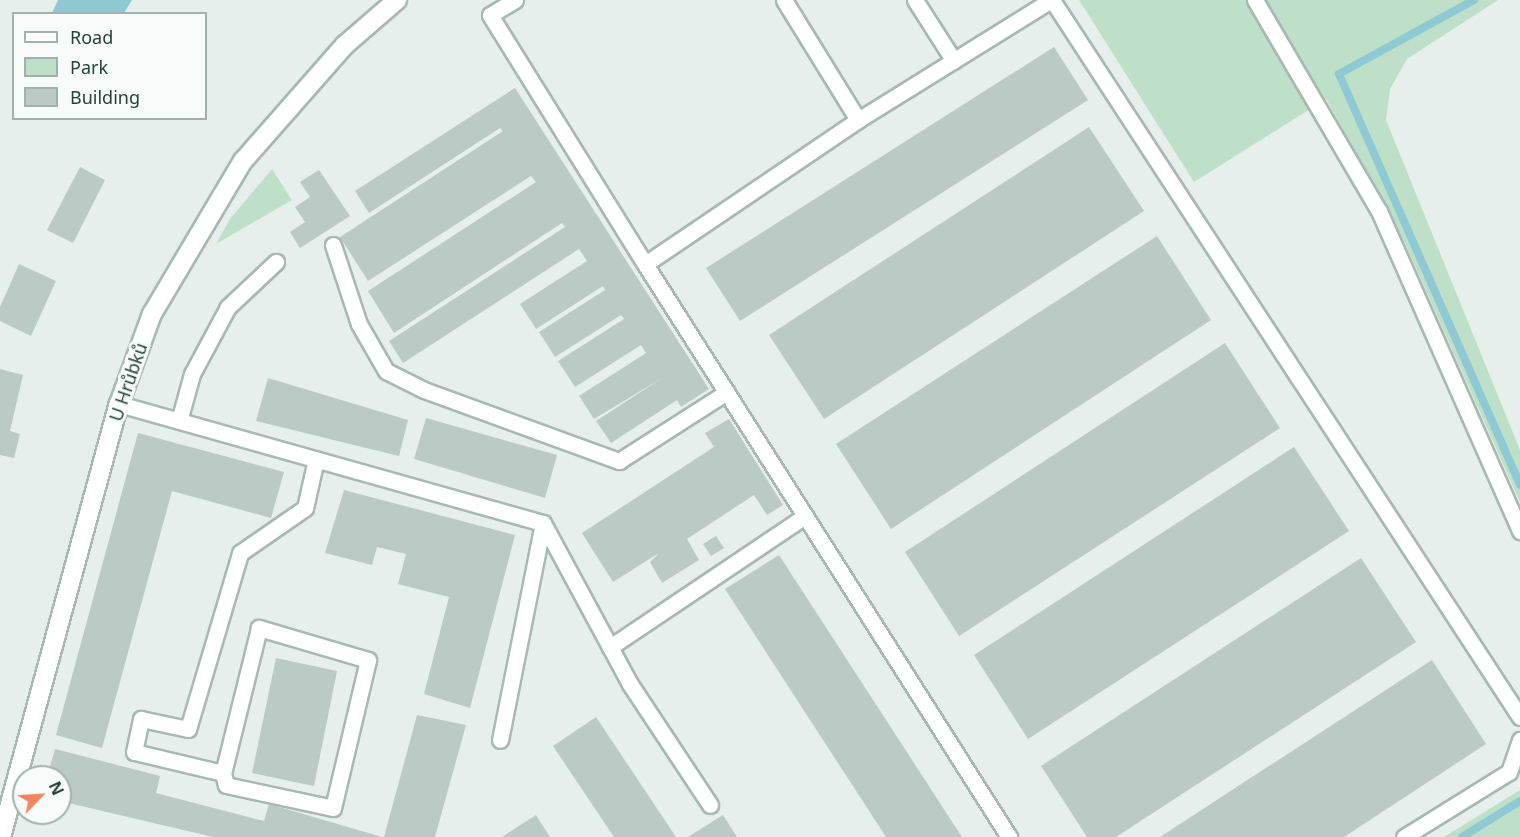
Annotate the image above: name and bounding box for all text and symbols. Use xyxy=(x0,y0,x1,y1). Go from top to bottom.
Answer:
legend xyxy=(12,12,207,120)
text: Road xyxy=(70,25,113,49)
text: Park xyxy=(70,55,108,79)
text: Building xyxy=(70,85,140,109)
street label: U Hrůbků xyxy=(105,340,151,424)
north arrow xyxy=(12,765,72,825)
text: N xyxy=(44,778,69,799)

